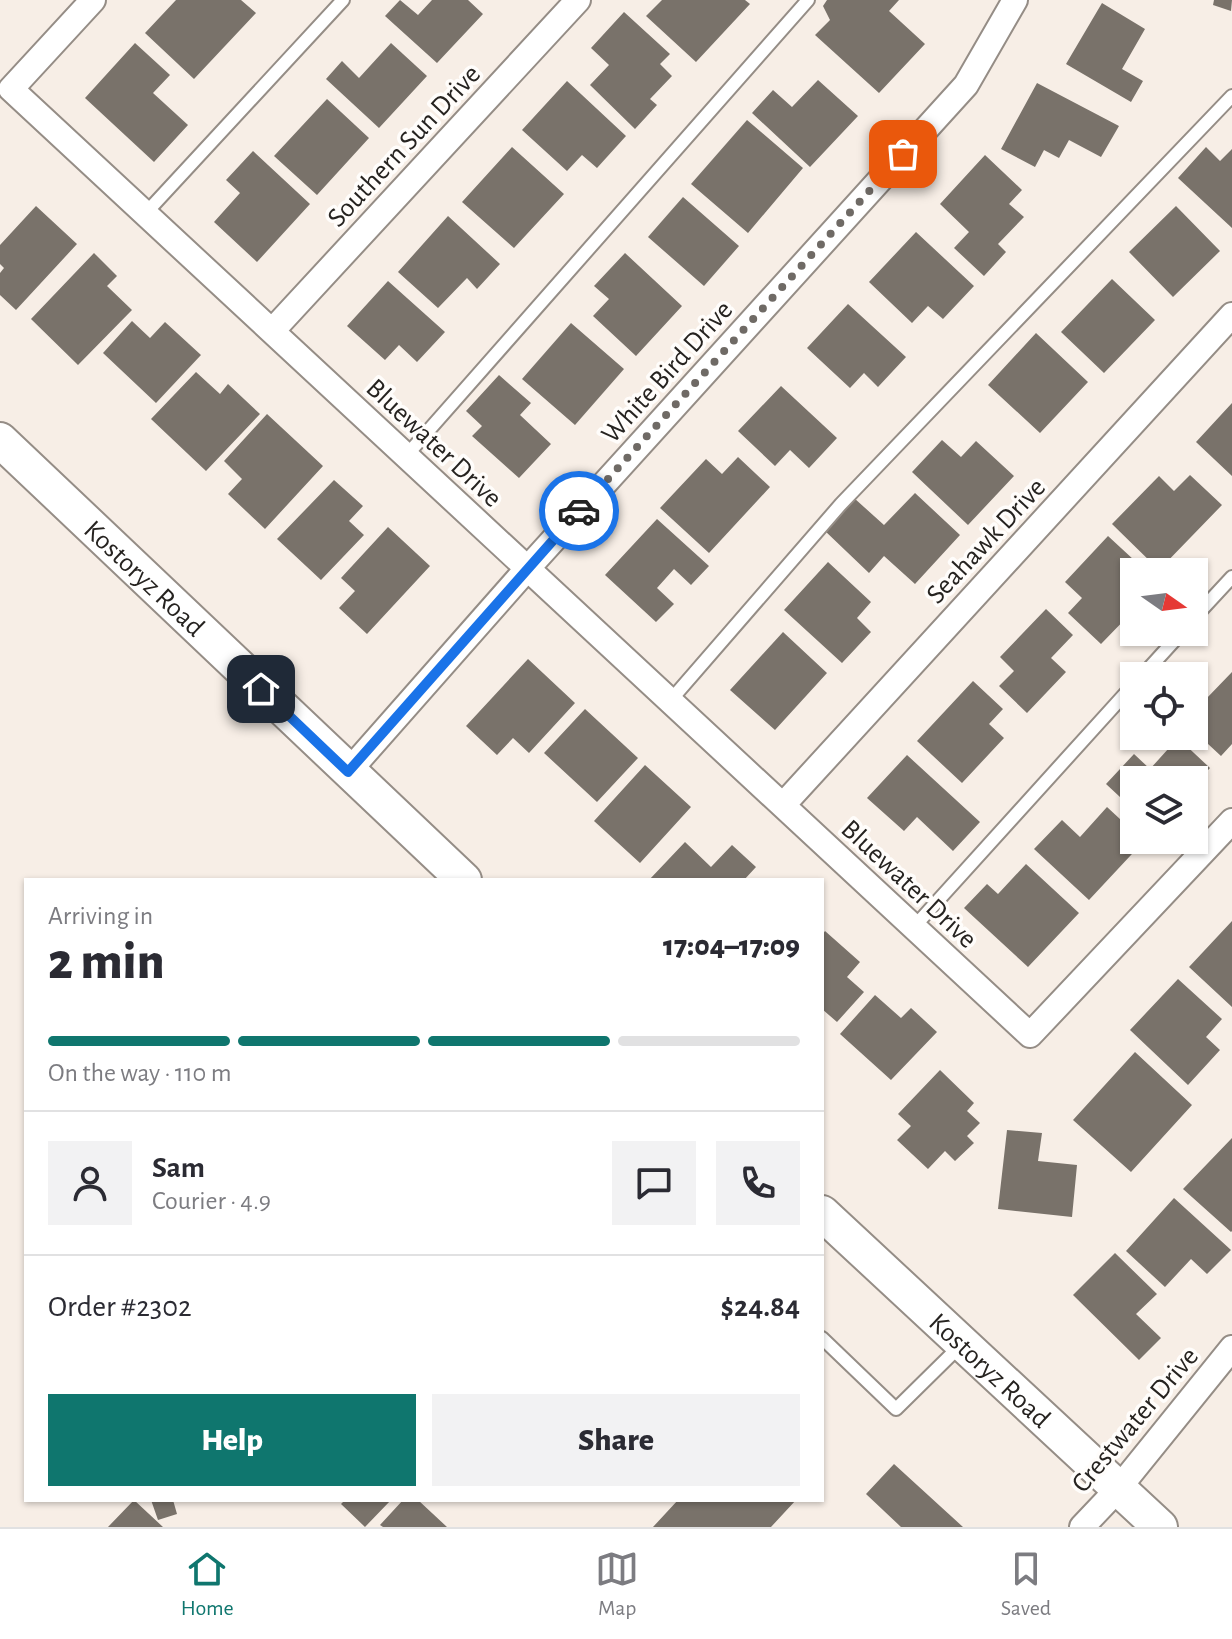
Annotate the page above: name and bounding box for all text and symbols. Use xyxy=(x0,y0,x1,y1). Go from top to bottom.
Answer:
street label: Southern Sun Drive xyxy=(323,60,486,233)
pin xyxy=(869,120,937,188)
icon: bag xyxy=(881,132,925,176)
street label: White Bird Drive xyxy=(597,296,738,449)
street label: Bluewater Drive xyxy=(361,374,507,513)
courier xyxy=(539,471,619,551)
street label: Seahawk Drive xyxy=(922,473,1051,609)
icon: car xyxy=(557,489,601,533)
street label: Kostoryz Road xyxy=(78,516,209,642)
north arrow xyxy=(1120,558,1208,646)
map controls xyxy=(1120,558,1208,854)
pin xyxy=(227,655,295,723)
button: locate xyxy=(1120,662,1208,750)
icon: home xyxy=(239,667,283,711)
button: layers xyxy=(1120,766,1208,854)
street label: Bluewater Drive xyxy=(836,815,982,954)
text: Arriving in xyxy=(48,903,153,929)
text: 17:04–17:09 xyxy=(663,931,800,961)
text: 2 min xyxy=(48,936,164,988)
text: On the way · 110 m xyxy=(48,1060,231,1086)
button: person xyxy=(48,1141,132,1225)
button: chat xyxy=(612,1141,696,1225)
button: phone xyxy=(716,1141,800,1225)
text: Sam xyxy=(152,1153,205,1183)
text: Courier · 4.9 xyxy=(152,1188,271,1214)
text: Order #2302 xyxy=(48,1292,192,1322)
text: $24.84 xyxy=(721,1292,800,1322)
street label: Kostoryz Road xyxy=(923,1308,1055,1434)
street label: Crestwater Drive xyxy=(1067,1342,1204,1498)
button: Help xyxy=(48,1394,416,1486)
button: Share xyxy=(432,1394,800,1486)
tab: Home xyxy=(181,1547,234,1621)
tab: Map xyxy=(595,1547,639,1621)
tab: Saved xyxy=(1001,1547,1051,1621)

